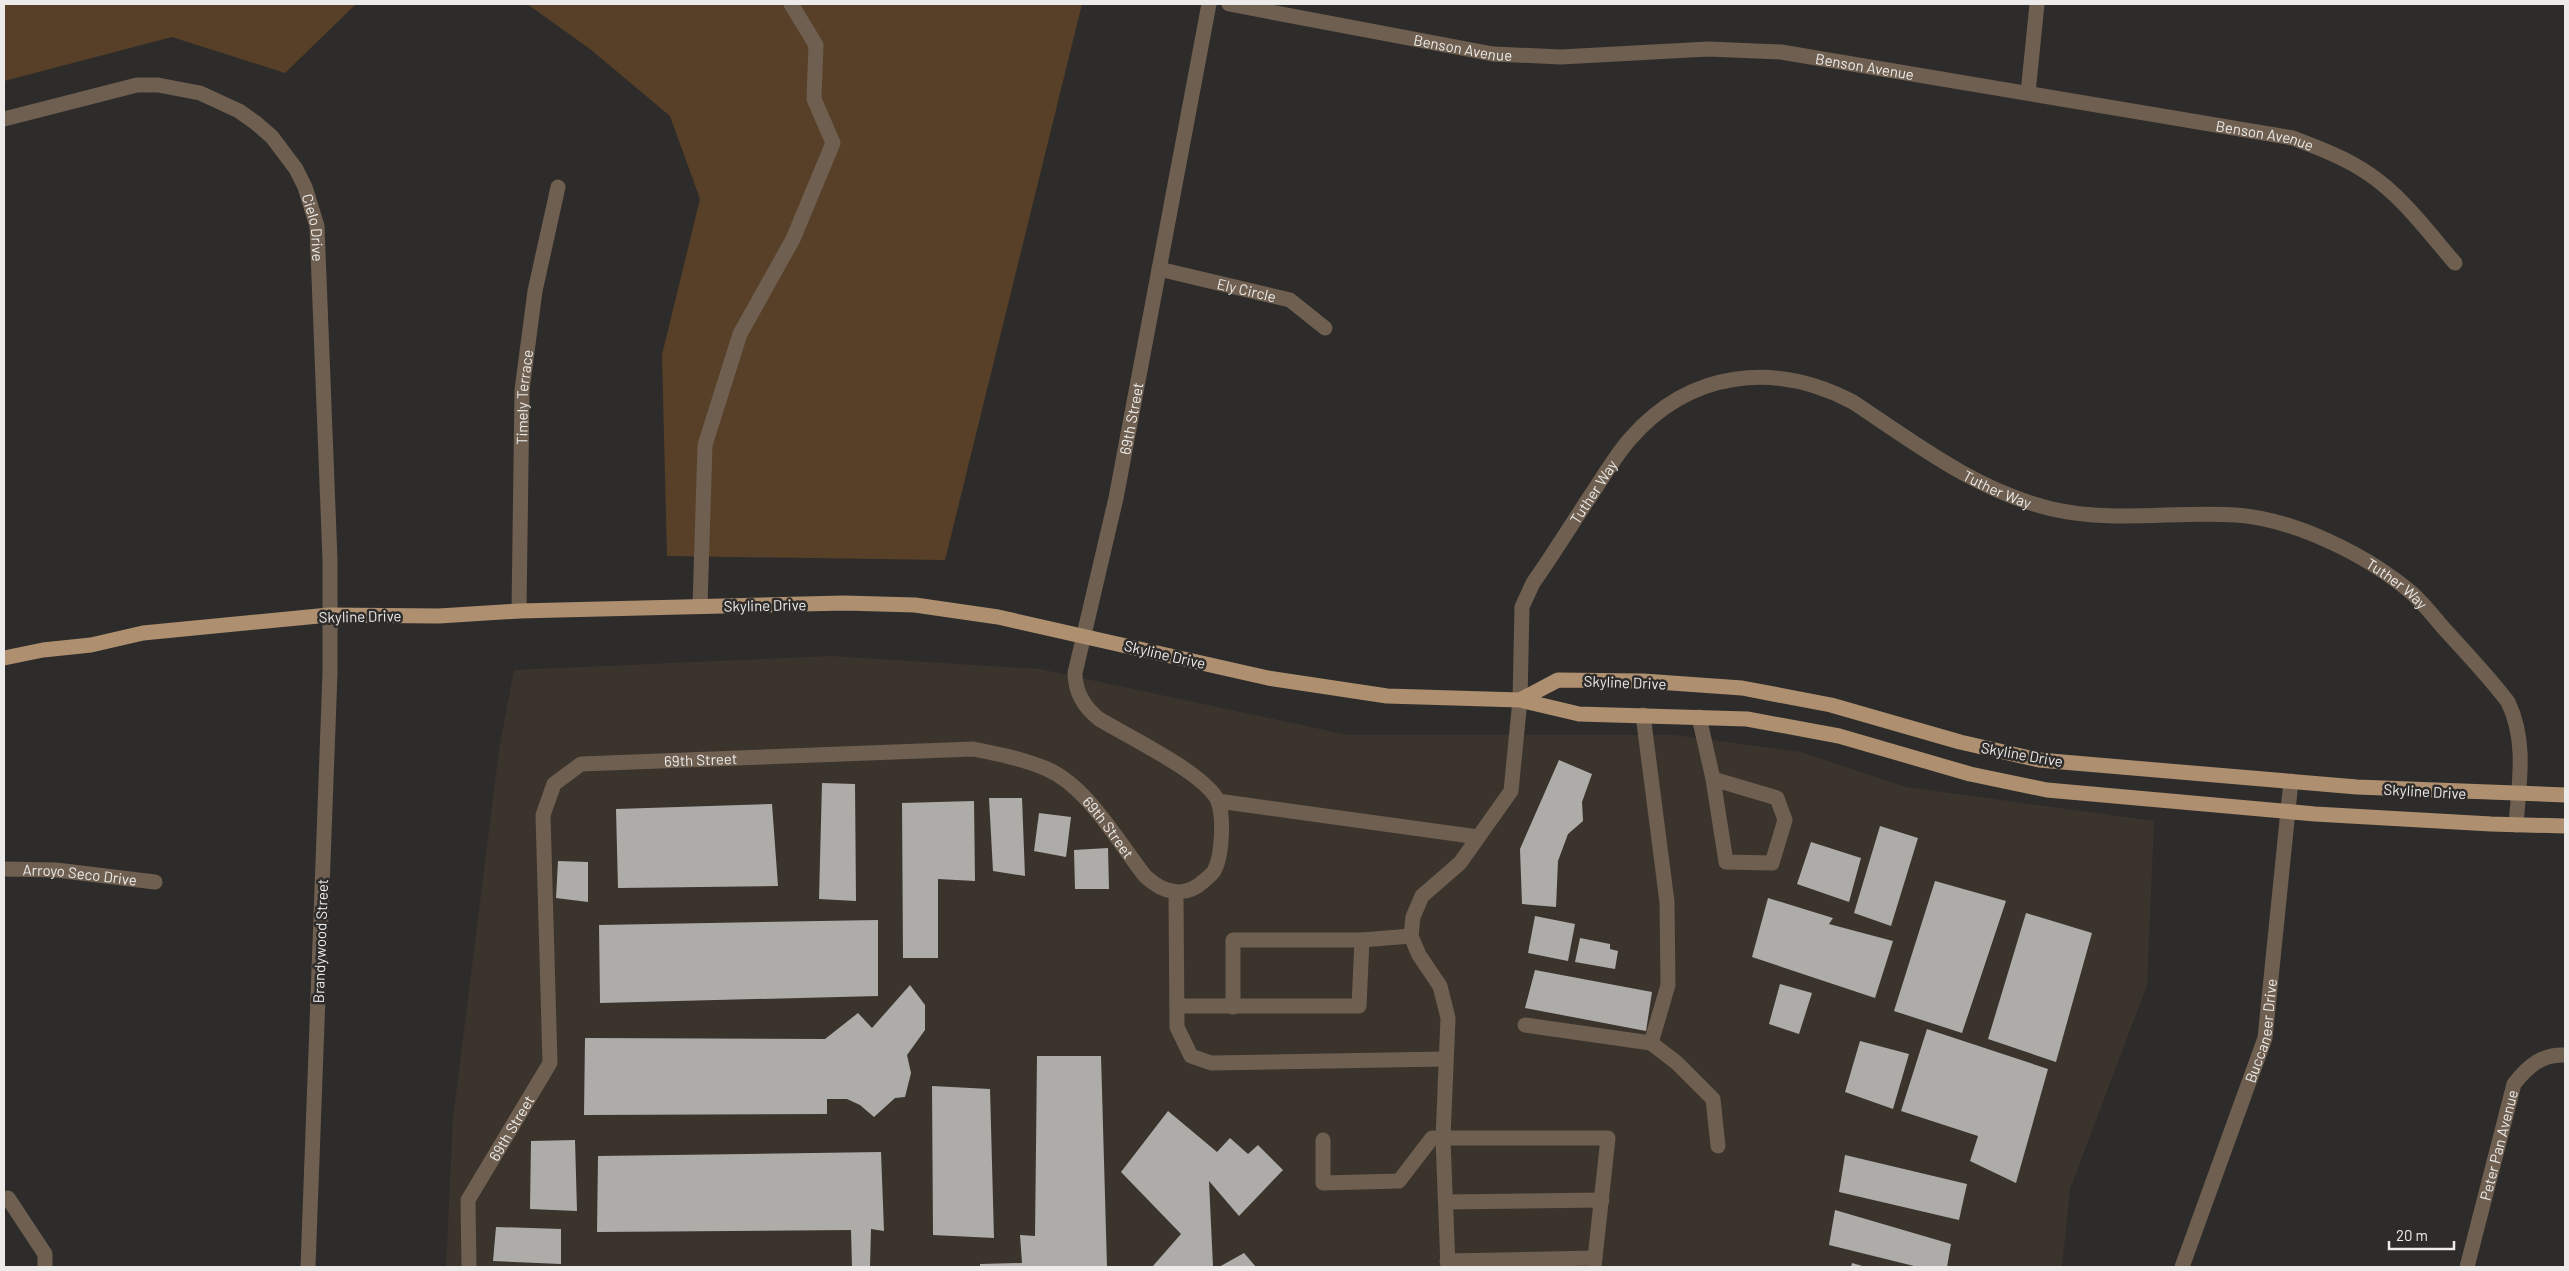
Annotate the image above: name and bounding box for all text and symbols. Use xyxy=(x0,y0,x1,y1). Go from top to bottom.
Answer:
street label: Benson Avenue xyxy=(1412,30,1513,64)
street label: Benson Avenue xyxy=(1814,49,1915,83)
street label: Benson Avenue xyxy=(2215,116,2316,154)
street label: Cielo Drive xyxy=(299,191,327,262)
street label: Ely Circle xyxy=(1215,274,1278,305)
street label: Timely Terrace xyxy=(512,348,536,445)
street label: 69th Street xyxy=(1115,381,1147,456)
street label: Tuther Way xyxy=(1566,456,1621,527)
street label: Tuther Way xyxy=(1960,466,2034,512)
street label: Tuther Way xyxy=(2363,554,2432,612)
street label: Skyline Drive xyxy=(723,595,807,615)
street label: Skyline Drive xyxy=(318,606,402,626)
street label: Skyline Drive xyxy=(1123,636,1207,672)
street label: Skyline Drive xyxy=(1583,672,1667,692)
street label: Skyline Drive xyxy=(1980,738,2064,770)
street label: 69th Street xyxy=(664,749,738,770)
street label: Skyline Drive xyxy=(2383,780,2467,802)
street label: 69th Street xyxy=(1079,792,1138,862)
street label: Arroyo Seco Drive xyxy=(22,860,138,889)
street label: Brandywood Street xyxy=(309,878,331,1004)
street label: Buccaneer Drive xyxy=(2241,978,2280,1085)
street label: Peter Pan Avenue xyxy=(2475,1088,2521,1202)
street label: 69th Street xyxy=(485,1092,538,1164)
scale bar xyxy=(2389,1218,2454,1250)
text: 20 m xyxy=(2396,1226,2428,1244)

